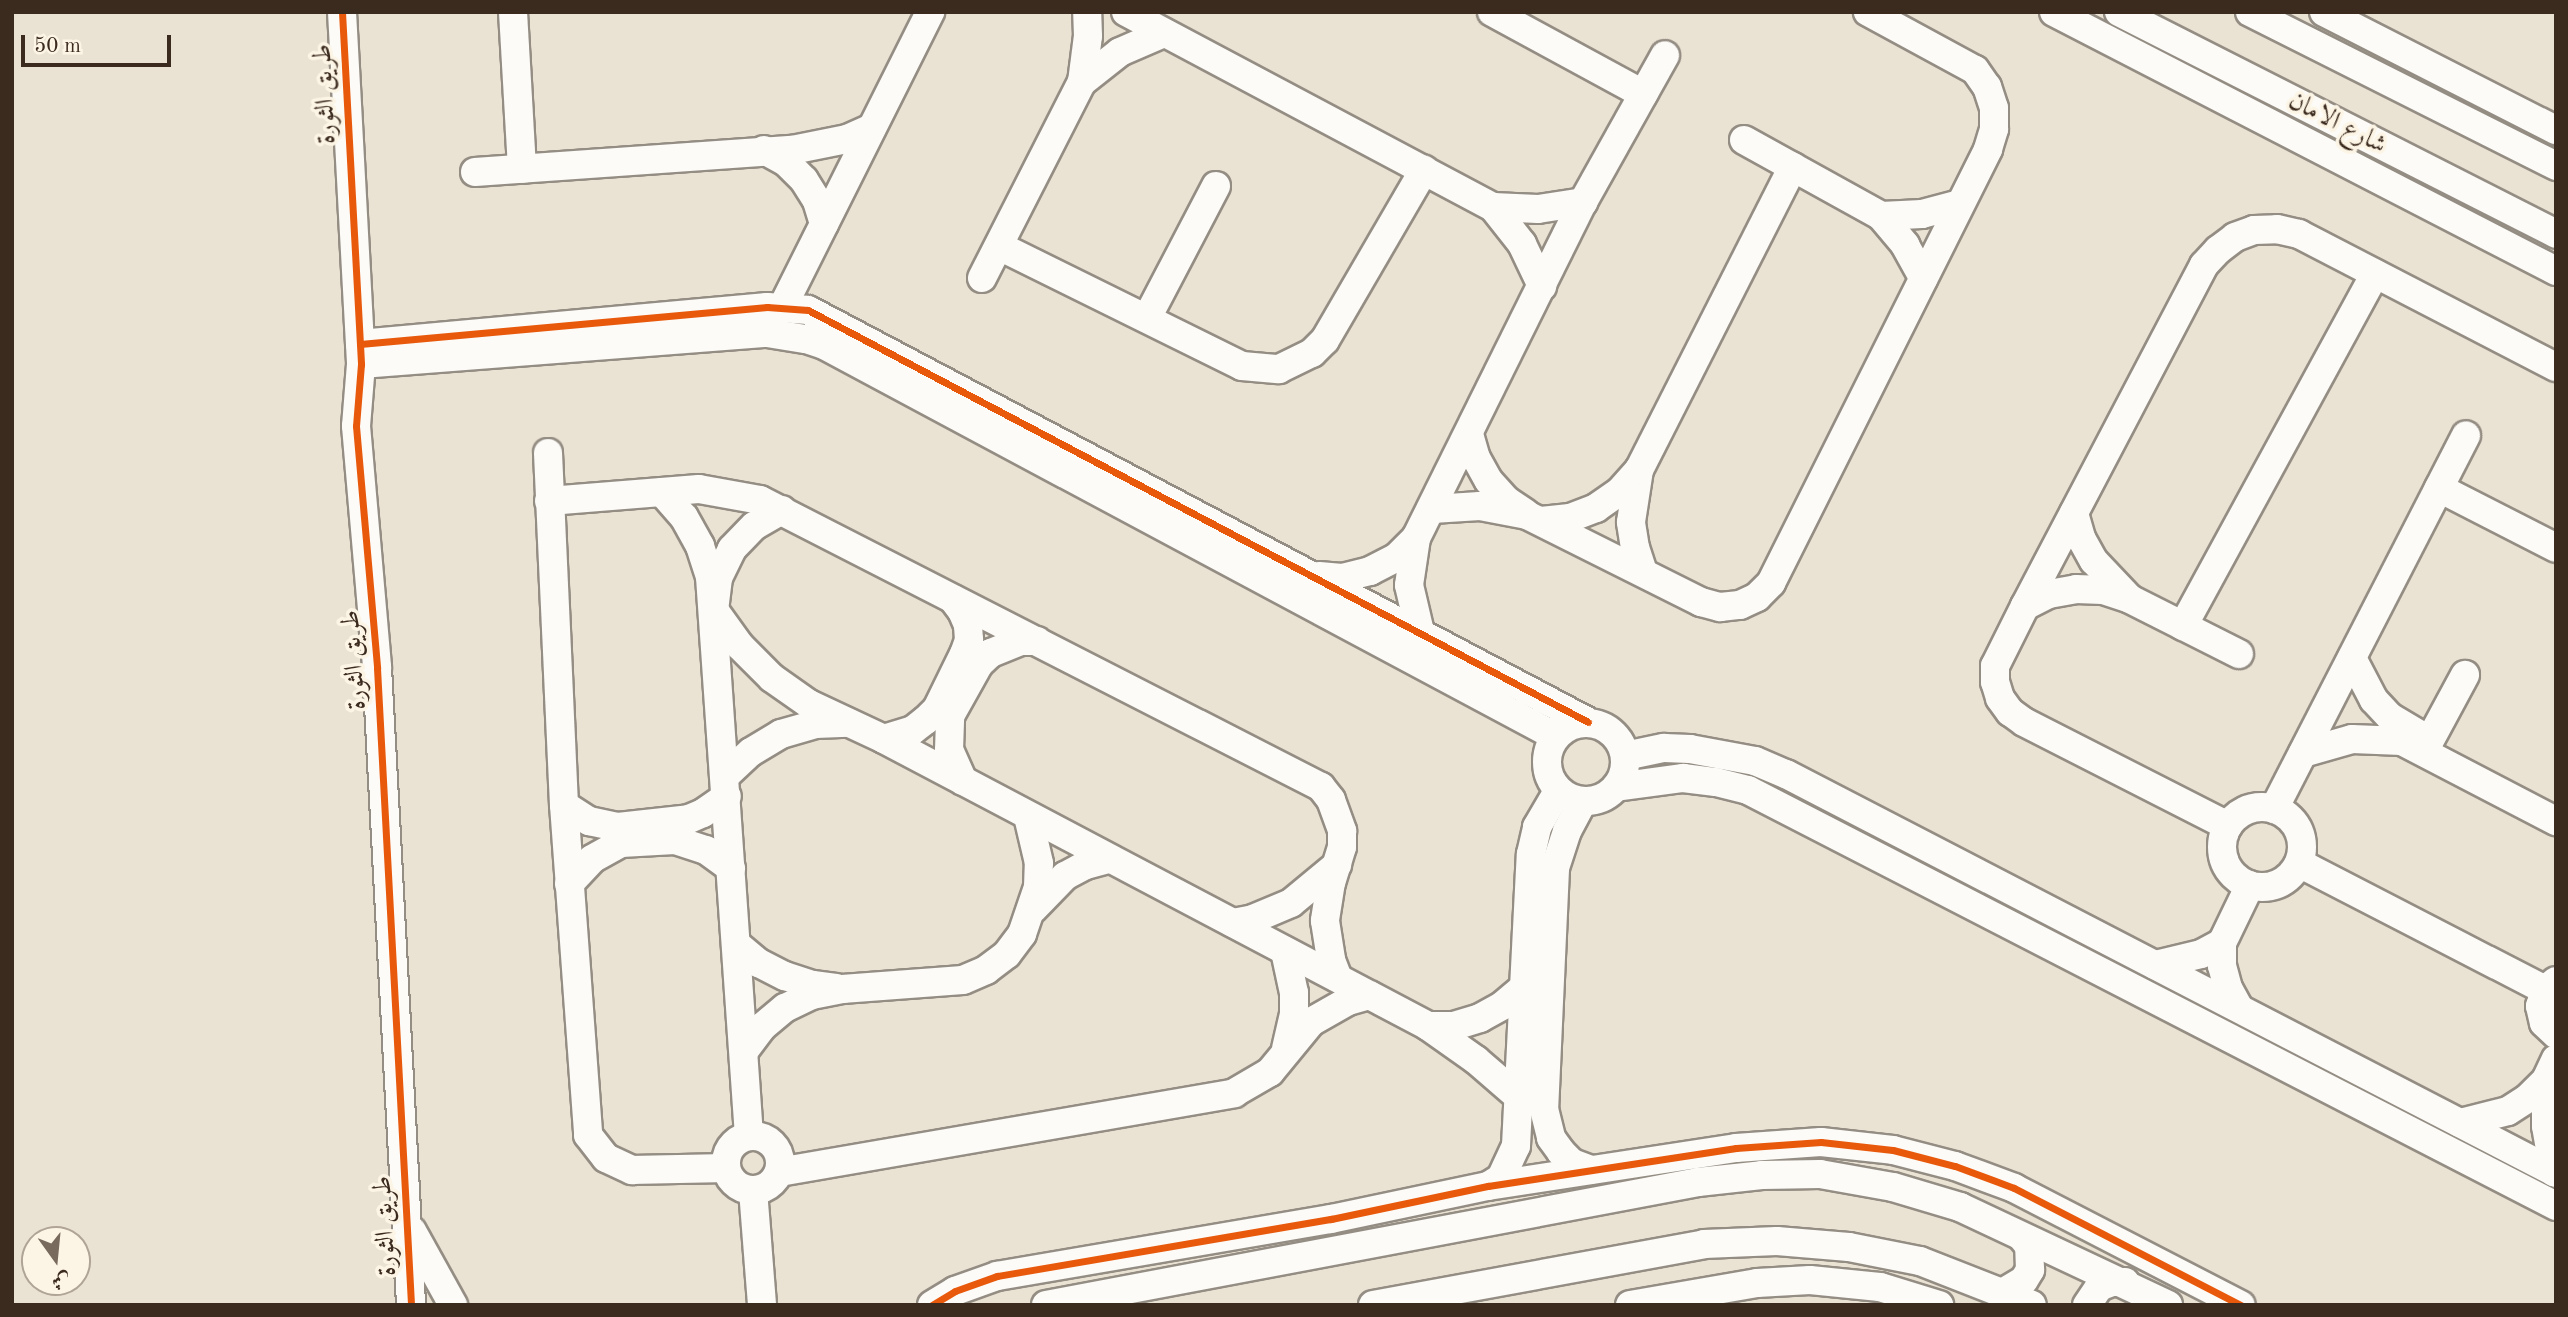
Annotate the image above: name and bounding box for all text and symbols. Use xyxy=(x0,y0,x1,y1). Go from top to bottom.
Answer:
scale bar xyxy=(24,21,175,65)
text: 50 m xyxy=(34,36,81,57)
street label: طريق الثورة xyxy=(308,43,344,145)
street label: شارع الامان xyxy=(2283,86,2391,162)
street label: طريق الثورة xyxy=(336,609,374,711)
street label: طريق الثورة xyxy=(368,1175,404,1277)
north arrow xyxy=(21,1226,91,1296)
text: ش xyxy=(49,1268,73,1291)

